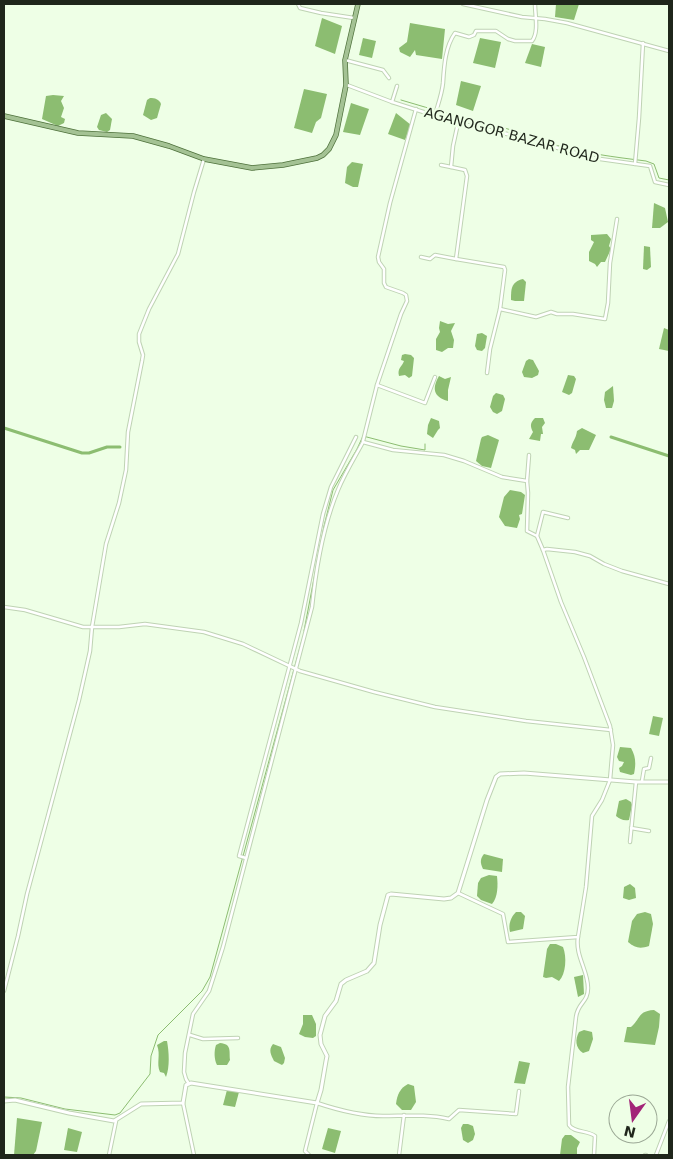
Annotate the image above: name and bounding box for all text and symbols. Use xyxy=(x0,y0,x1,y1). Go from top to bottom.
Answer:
street label: AGANOGOR BAZAR ROAD xyxy=(423,104,601,166)
north arrow xyxy=(608,1094,658,1144)
text: N xyxy=(622,1122,637,1141)

